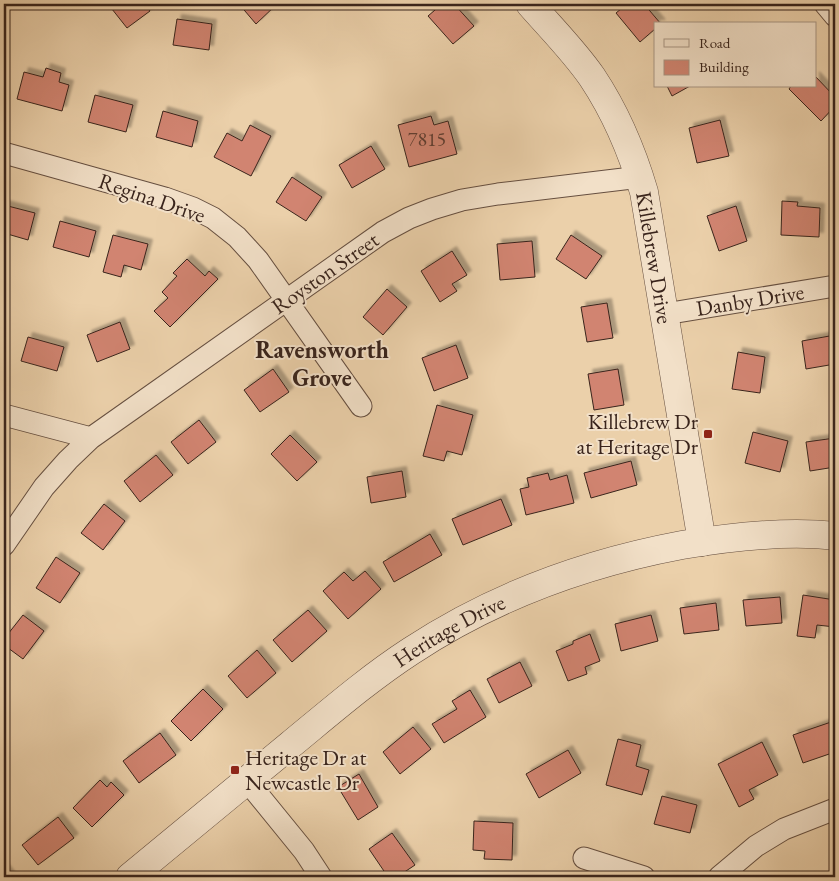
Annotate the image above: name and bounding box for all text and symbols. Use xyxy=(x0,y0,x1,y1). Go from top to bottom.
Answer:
legend xyxy=(654,22,816,88)
text: Road xyxy=(699,33,731,52)
text: Building xyxy=(699,57,749,76)
house number: 7815 xyxy=(408,126,446,152)
street label: Regina Drive xyxy=(95,166,210,230)
street label: Killebrew Drive xyxy=(630,189,680,326)
street label: Royston Street xyxy=(266,225,385,321)
street label: Danby Drive xyxy=(694,277,806,323)
district label: Ravensworth Grove xyxy=(255,334,389,393)
place label: Killebrew Dr at Heritage Dr xyxy=(577,407,699,461)
marker: Killebrew Dr at Heritage Dr xyxy=(702,428,714,440)
street label: Heritage Drive xyxy=(387,587,510,674)
place label: Heritage Dr at Newcastle Dr xyxy=(245,743,366,797)
marker: Heritage Dr at Newcastle Dr xyxy=(229,764,241,776)

